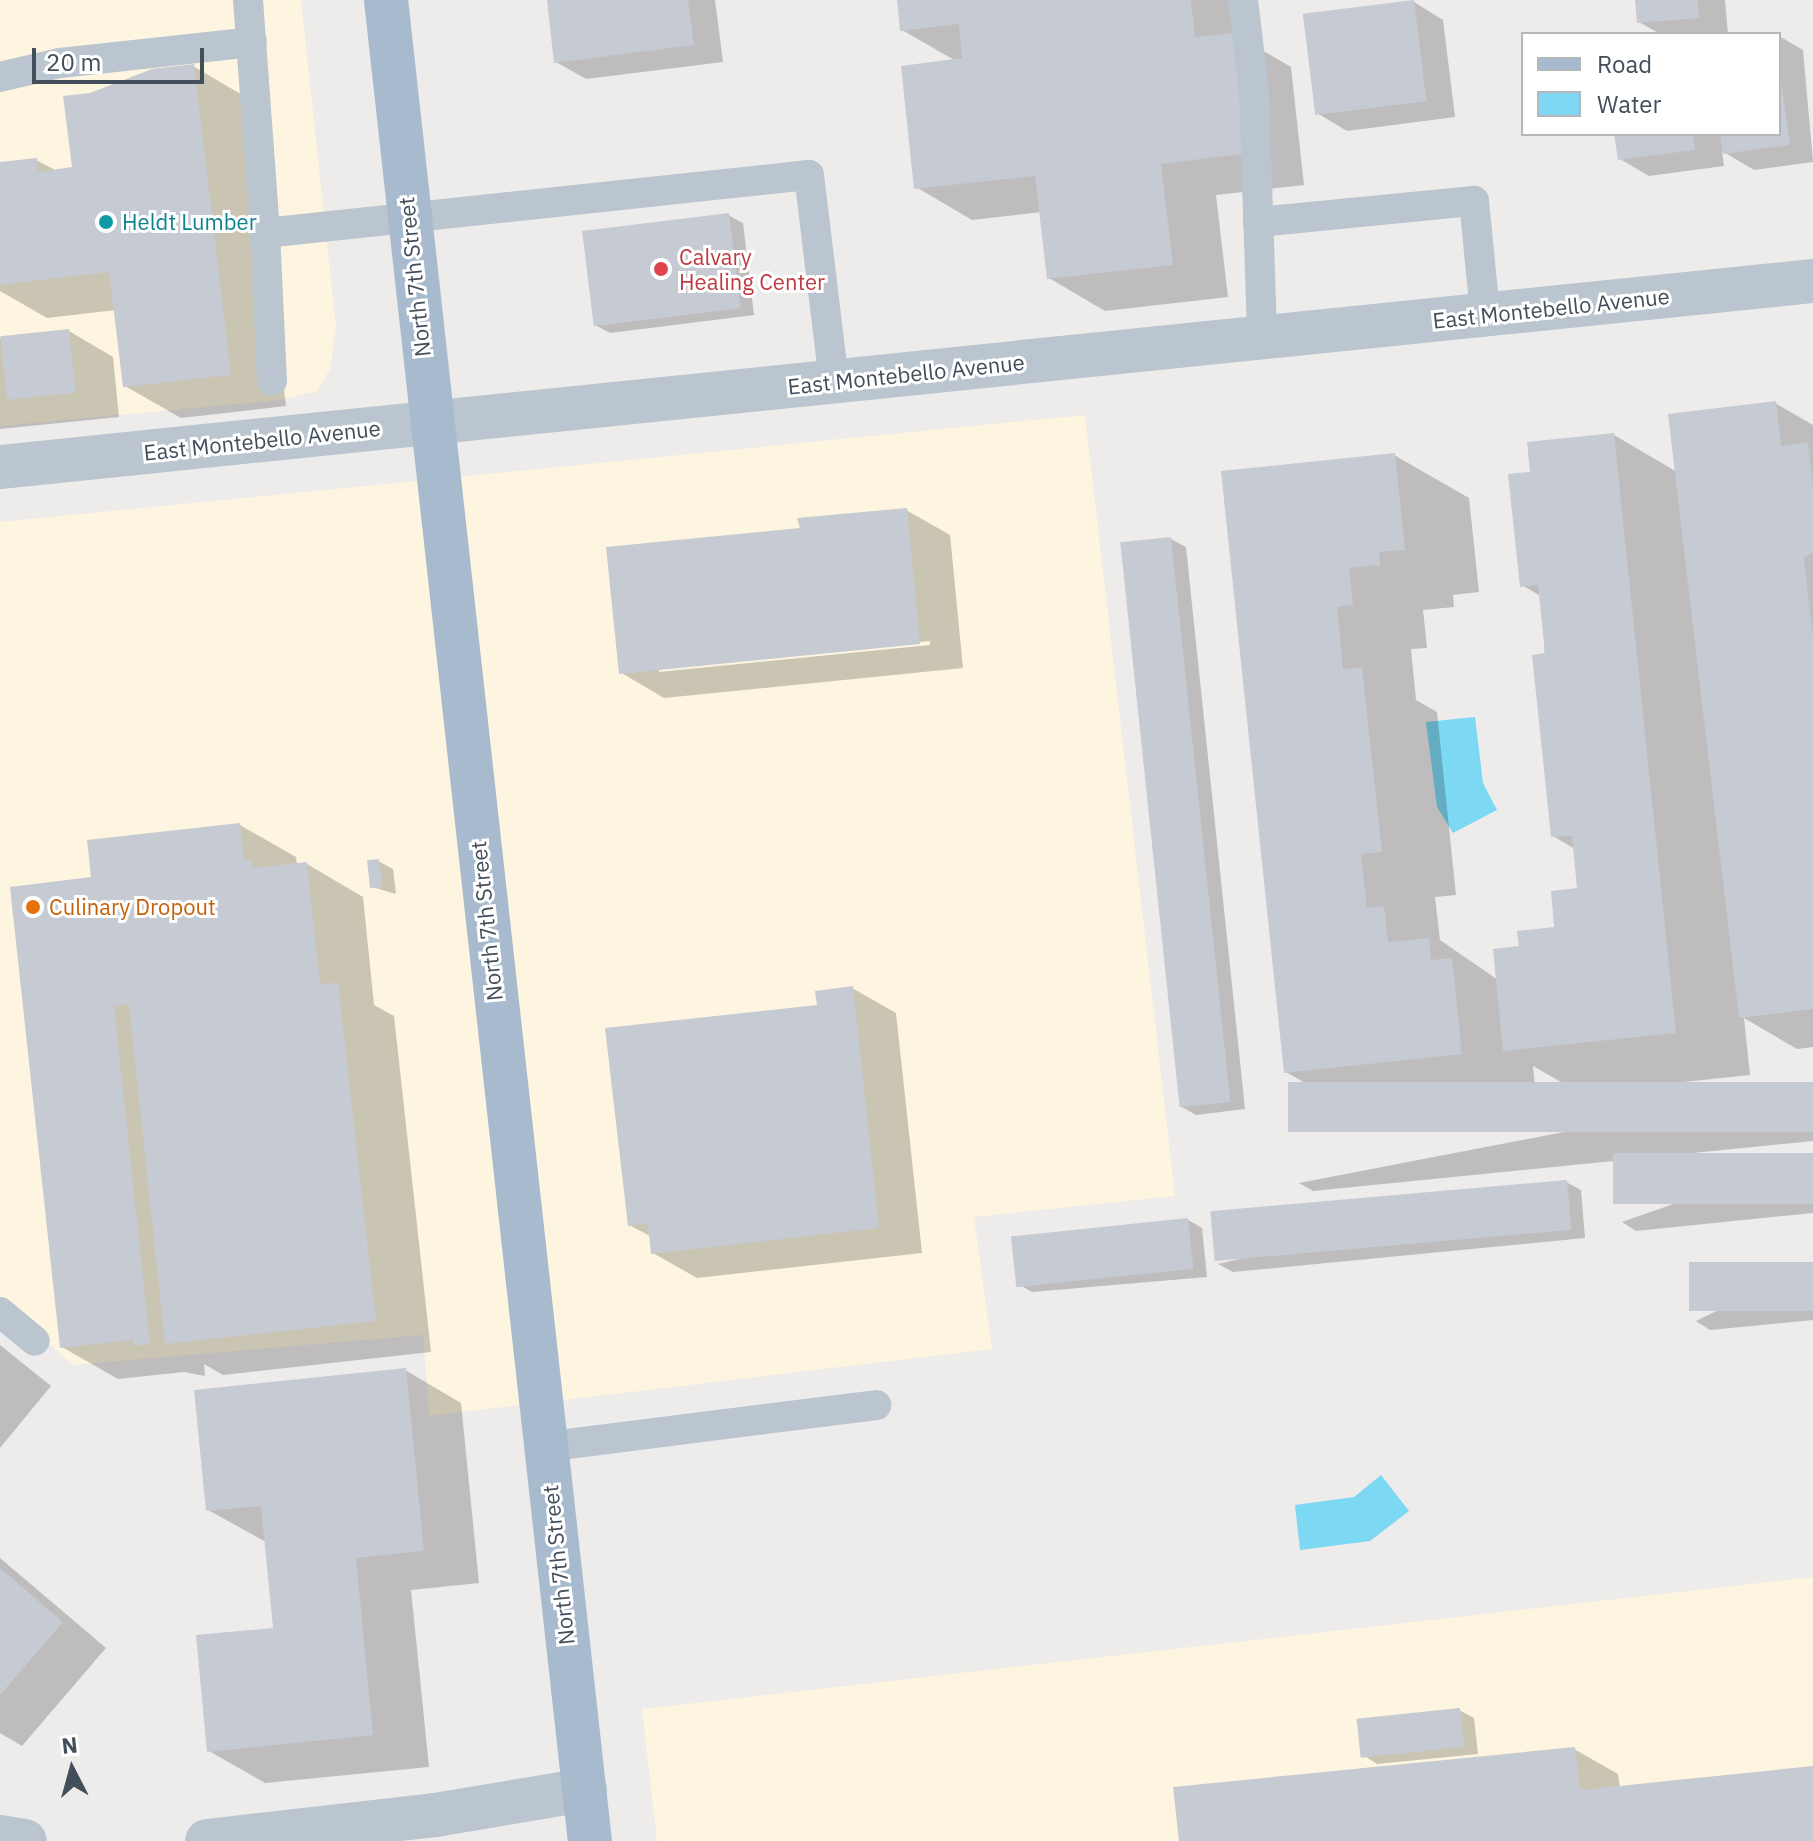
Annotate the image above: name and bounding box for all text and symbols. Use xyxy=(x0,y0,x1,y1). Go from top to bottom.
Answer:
scale bar xyxy=(36,32,208,82)
legend xyxy=(1521,32,1781,136)
text: 20 m xyxy=(46,46,101,78)
text: Road xyxy=(1597,48,1652,80)
text: Water xyxy=(1597,88,1661,120)
street label: North 7th Street xyxy=(392,196,436,358)
place label: Heldt Lumber xyxy=(122,209,257,235)
marker: Heldt Lumber xyxy=(97,213,115,231)
place label: Calvary Healing Center xyxy=(679,243,825,294)
marker: Calvary Healing Center xyxy=(650,258,672,280)
street label: East Montebello Avenue xyxy=(1431,282,1671,334)
street label: East Montebello Avenue xyxy=(786,348,1026,400)
street label: East Montebello Avenue xyxy=(142,414,382,466)
street label: North 7th Street xyxy=(464,840,508,1002)
place label: Culinary Dropout xyxy=(49,894,216,920)
marker: Culinary Dropout xyxy=(24,898,42,916)
street label: North 7th Street xyxy=(536,1484,580,1646)
north arrow xyxy=(32,1729,112,1809)
text: N xyxy=(60,1729,79,1760)

